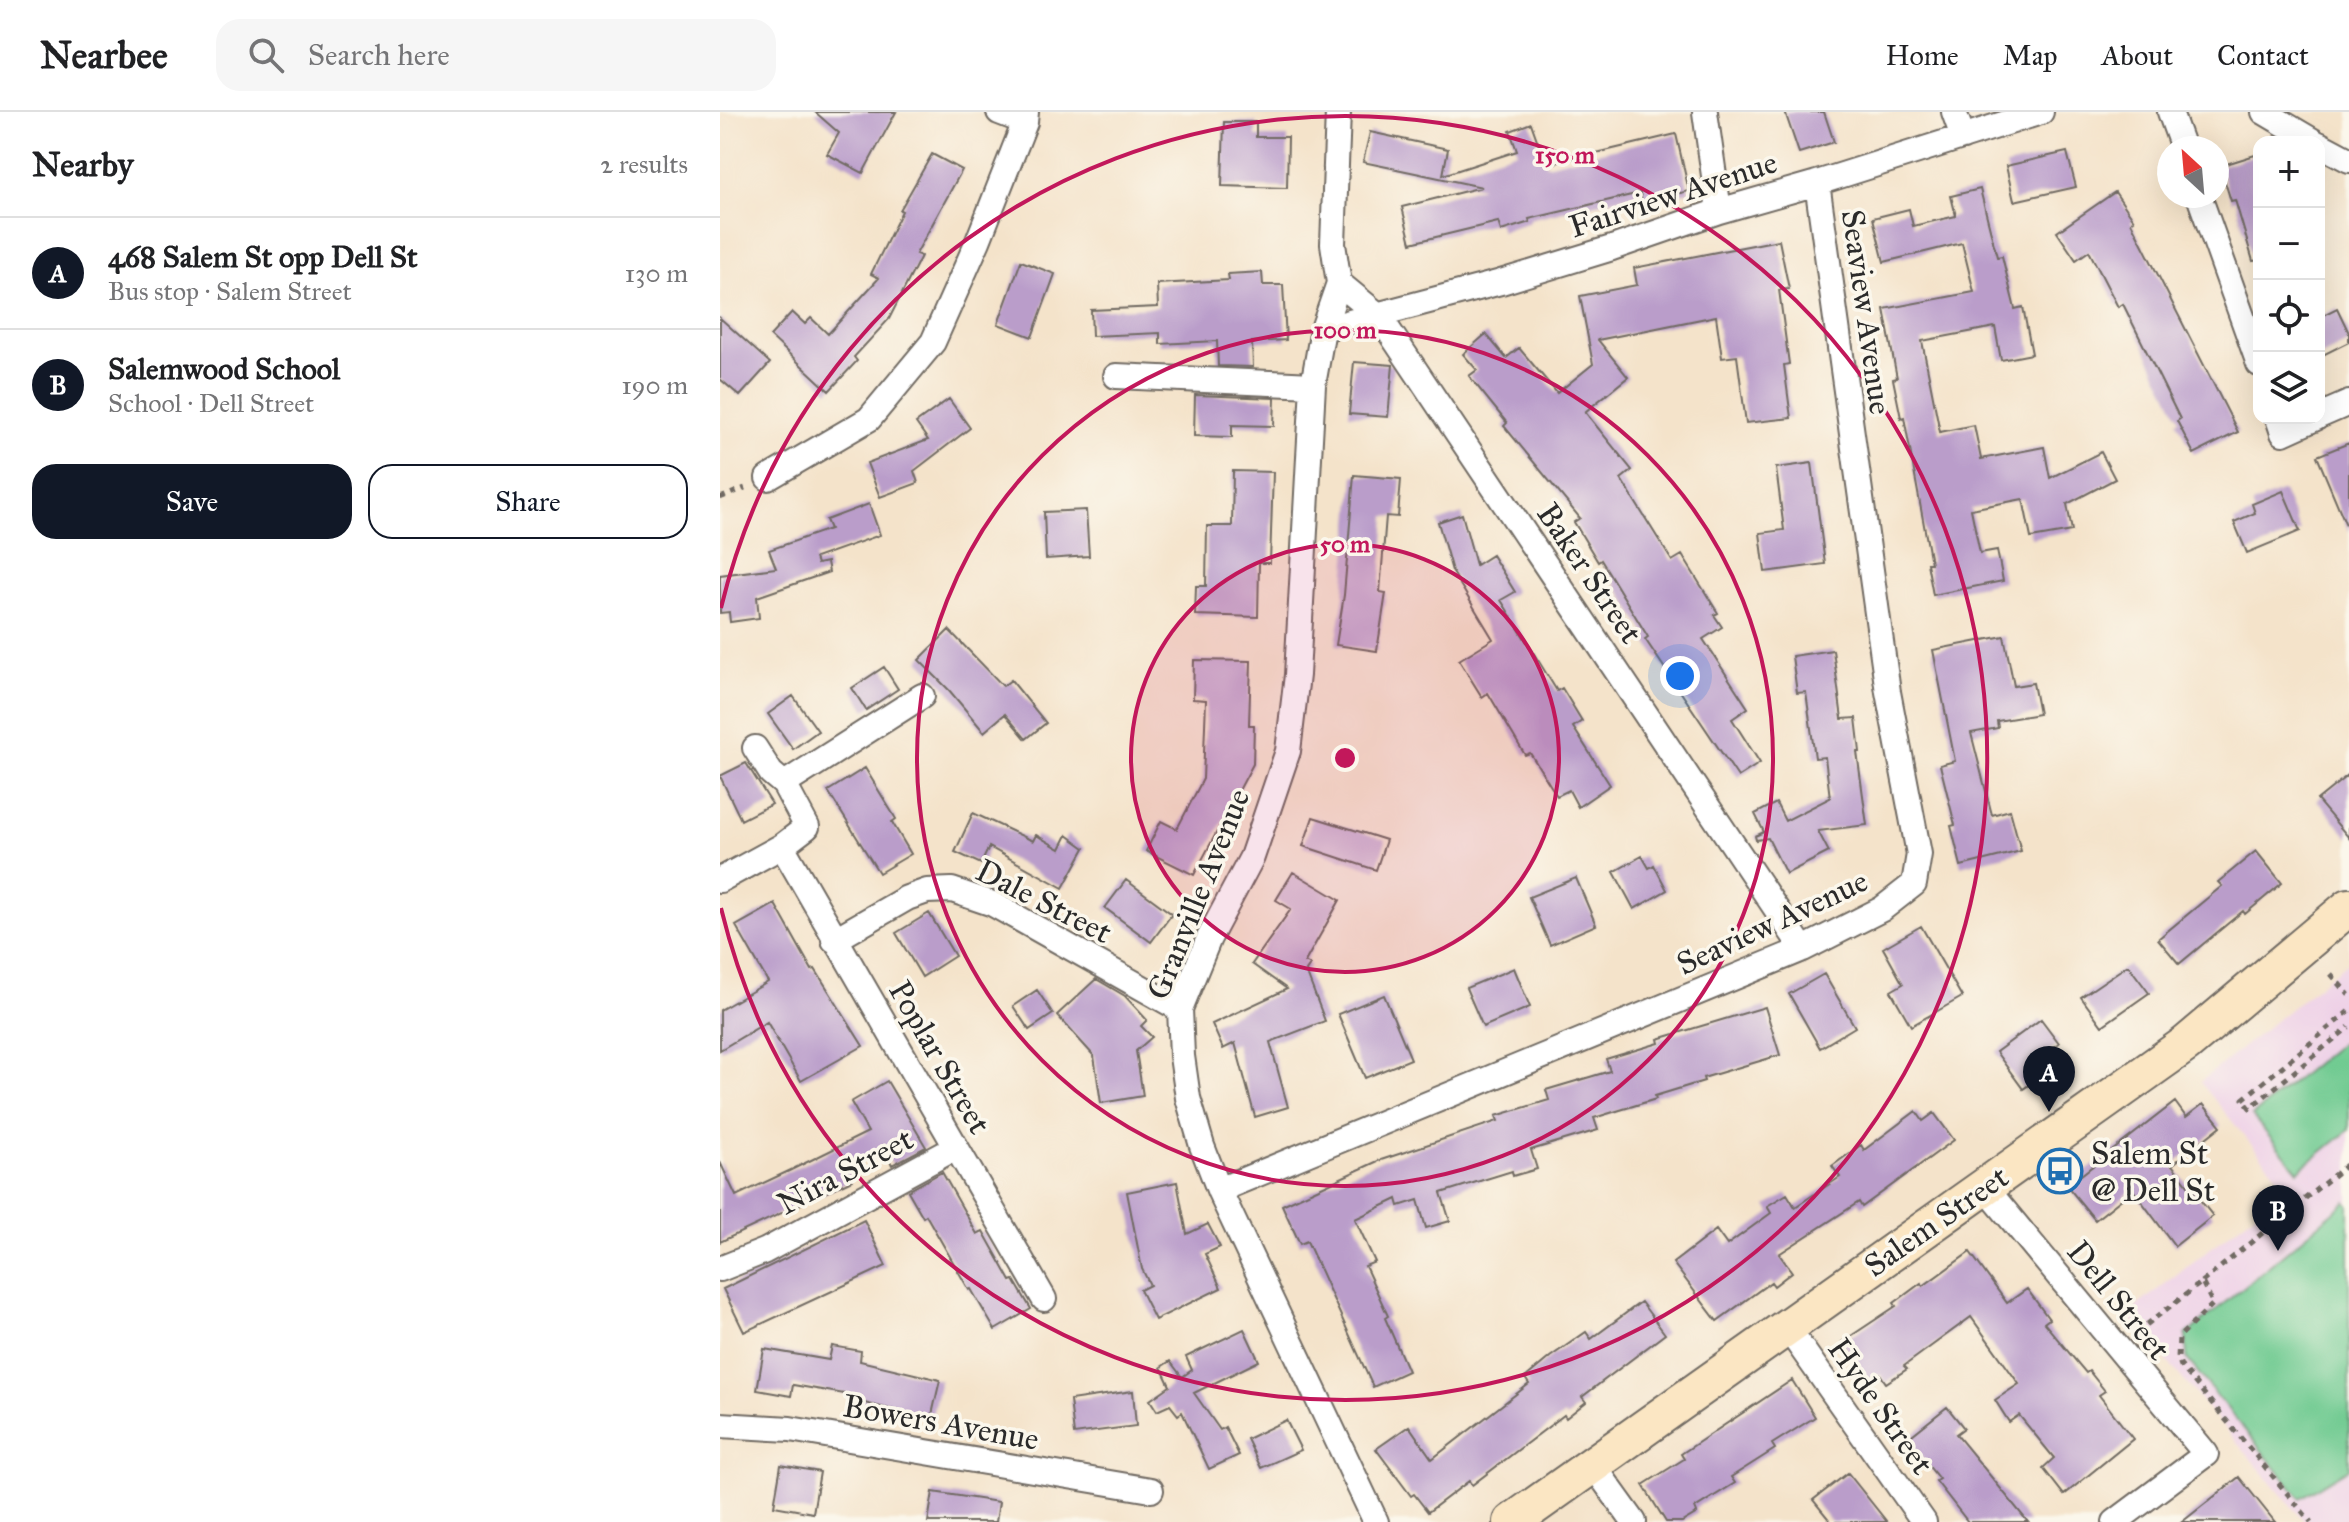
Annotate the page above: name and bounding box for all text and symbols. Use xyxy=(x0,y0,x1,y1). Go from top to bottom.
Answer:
search box xyxy=(216,19,776,91)
text: Nearbee xyxy=(40,32,168,78)
icon: search xyxy=(244,33,288,77)
text: Search here xyxy=(308,37,450,73)
text: Home xyxy=(1886,38,1959,73)
text: Map xyxy=(2003,38,2057,73)
text: About xyxy=(2101,38,2173,73)
text: Contact xyxy=(2217,38,2309,73)
north arrow xyxy=(2157,136,2229,208)
map controls xyxy=(2253,136,2325,424)
button: + xyxy=(2253,136,2325,208)
text: 150 m xyxy=(1535,140,1596,170)
street label: Fairview Avenue xyxy=(1564,143,1782,246)
text: Nearby xyxy=(32,144,134,185)
text: 2 results xyxy=(600,148,688,180)
street label: Seaview Avenue xyxy=(1833,207,1900,417)
button: − xyxy=(2253,208,2325,280)
text: 468 Salem St opp Dell St xyxy=(108,239,418,275)
text: A xyxy=(49,257,67,289)
text: 130 m xyxy=(625,257,688,289)
text: Bus stop · Salem Street xyxy=(108,275,352,307)
button: locate xyxy=(2253,280,2325,352)
text: 100 m xyxy=(1314,315,1377,345)
text: Salemwood School xyxy=(108,351,340,387)
button: layers xyxy=(2253,352,2325,424)
text: B xyxy=(49,369,67,401)
text: 190 m xyxy=(621,369,688,401)
text: School · Dell Street xyxy=(108,387,314,419)
button: Save xyxy=(32,464,352,539)
button: Share xyxy=(368,464,688,539)
street label: Baker Street xyxy=(1528,496,1651,651)
text: 50 m xyxy=(1320,529,1371,559)
your location xyxy=(1660,656,1700,696)
centre of rings xyxy=(1331,744,1359,772)
street label: Granville Avenue xyxy=(1139,783,1258,1005)
street label: Dale Street xyxy=(969,851,1118,952)
street label: Seaview Avenue xyxy=(1670,861,1874,984)
street label: Poplar Street xyxy=(880,974,999,1141)
pin: A xyxy=(2023,1046,2075,1112)
street label: Nira Street xyxy=(771,1120,920,1223)
place label: Salem St @ Dell St xyxy=(2091,1134,2215,1210)
bus stop icon: Salem St @ Dell St xyxy=(2036,1147,2084,1195)
street label: Salem Street xyxy=(1857,1158,2016,1285)
pin: B xyxy=(2252,1185,2304,1251)
street label: Dell Street xyxy=(2059,1233,2179,1368)
street label: Hyde Street xyxy=(1819,1331,1942,1482)
street label: Bowers Avenue xyxy=(840,1386,1042,1459)

